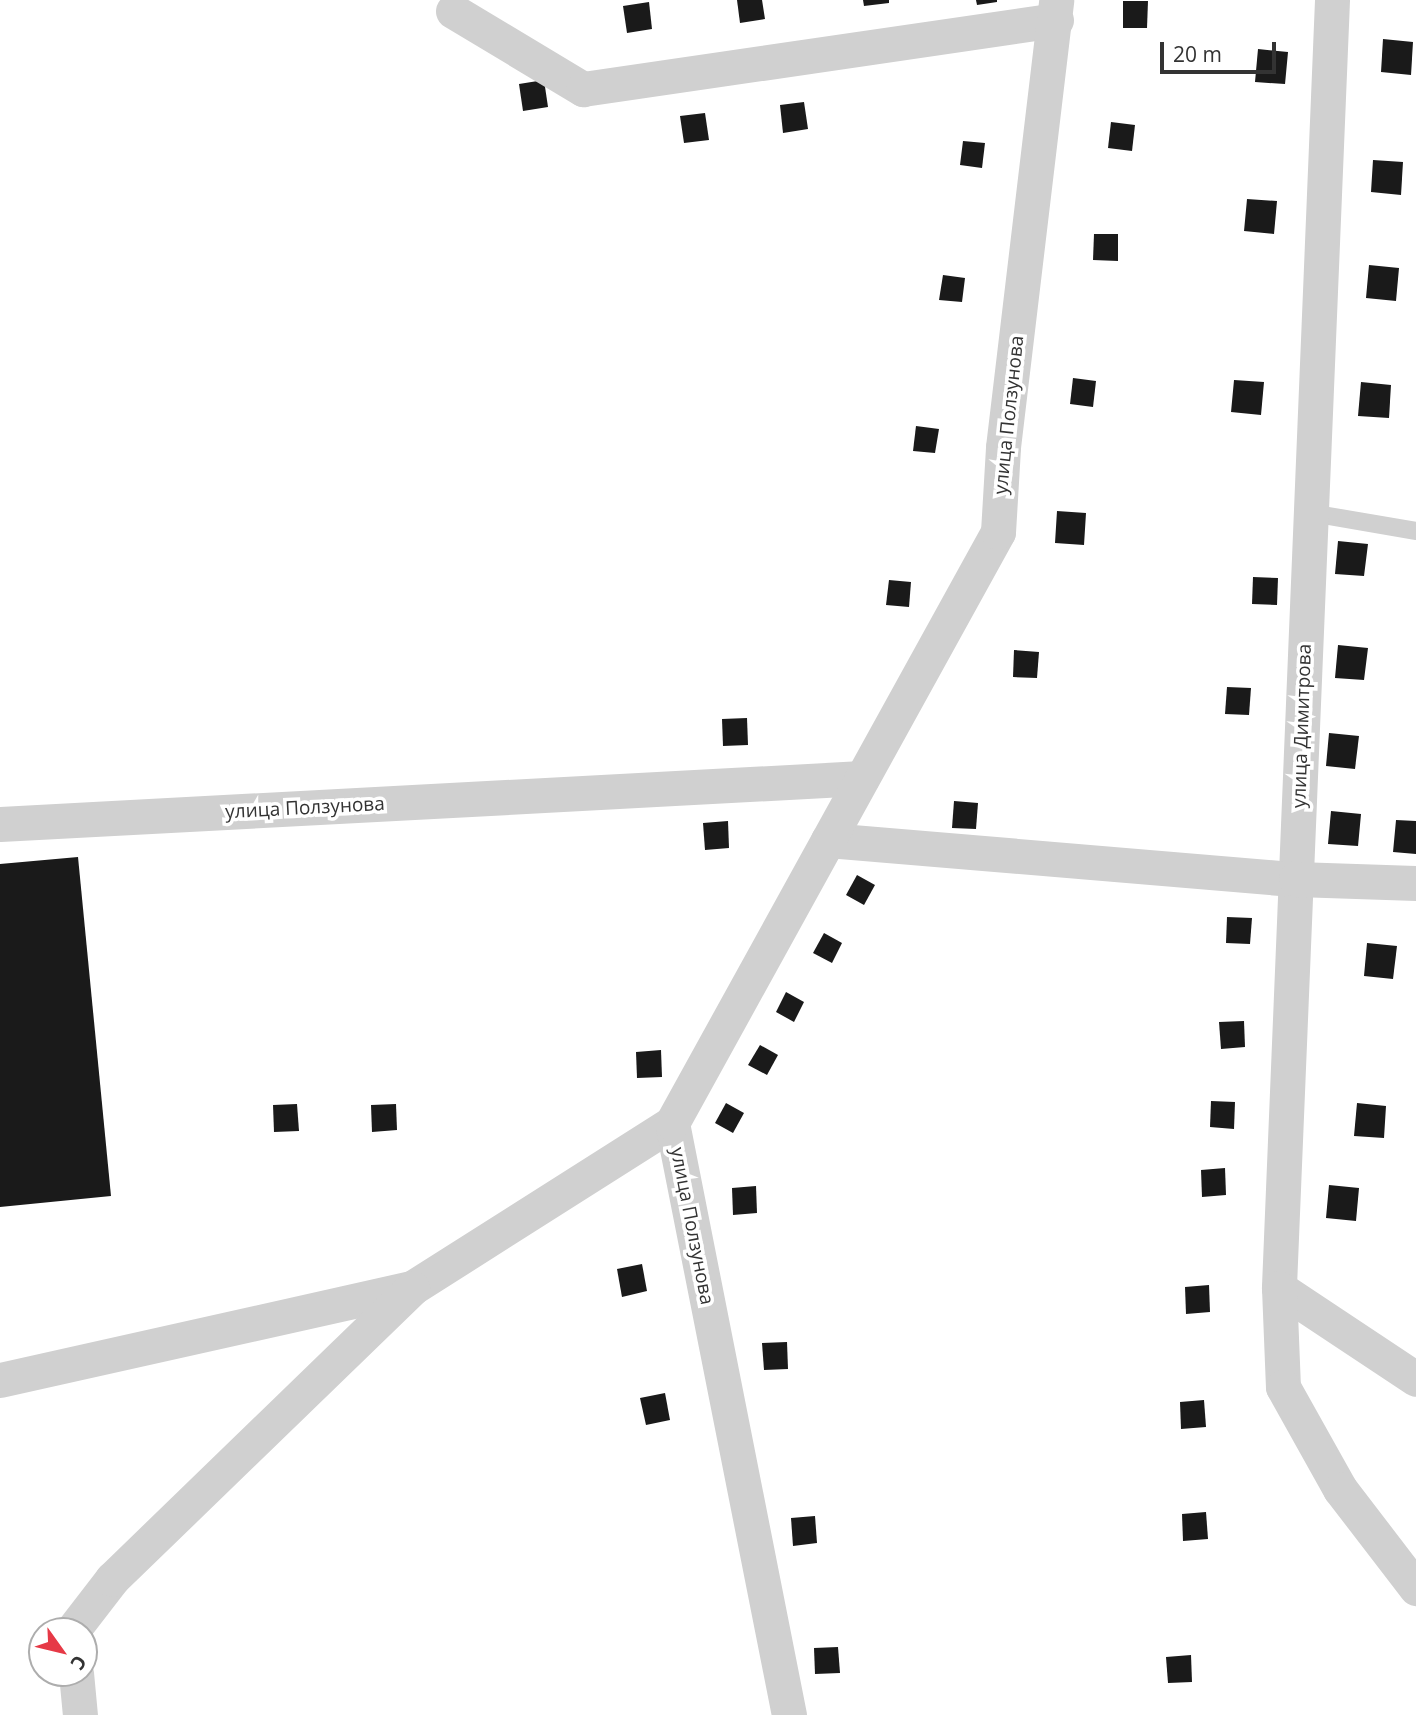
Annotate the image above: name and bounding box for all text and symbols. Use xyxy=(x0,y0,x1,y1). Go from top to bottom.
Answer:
scale bar xyxy=(1164,28,1280,72)
text: 20 m xyxy=(1173,40,1222,68)
street label: улица Ползунова xyxy=(989,334,1029,496)
street label: улица Димитрова xyxy=(1288,643,1316,809)
street label: улица Ползунова xyxy=(225,792,385,824)
street label: улица Ползунова xyxy=(666,1145,718,1307)
north arrow xyxy=(28,1617,98,1687)
text: С xyxy=(65,1650,93,1675)

